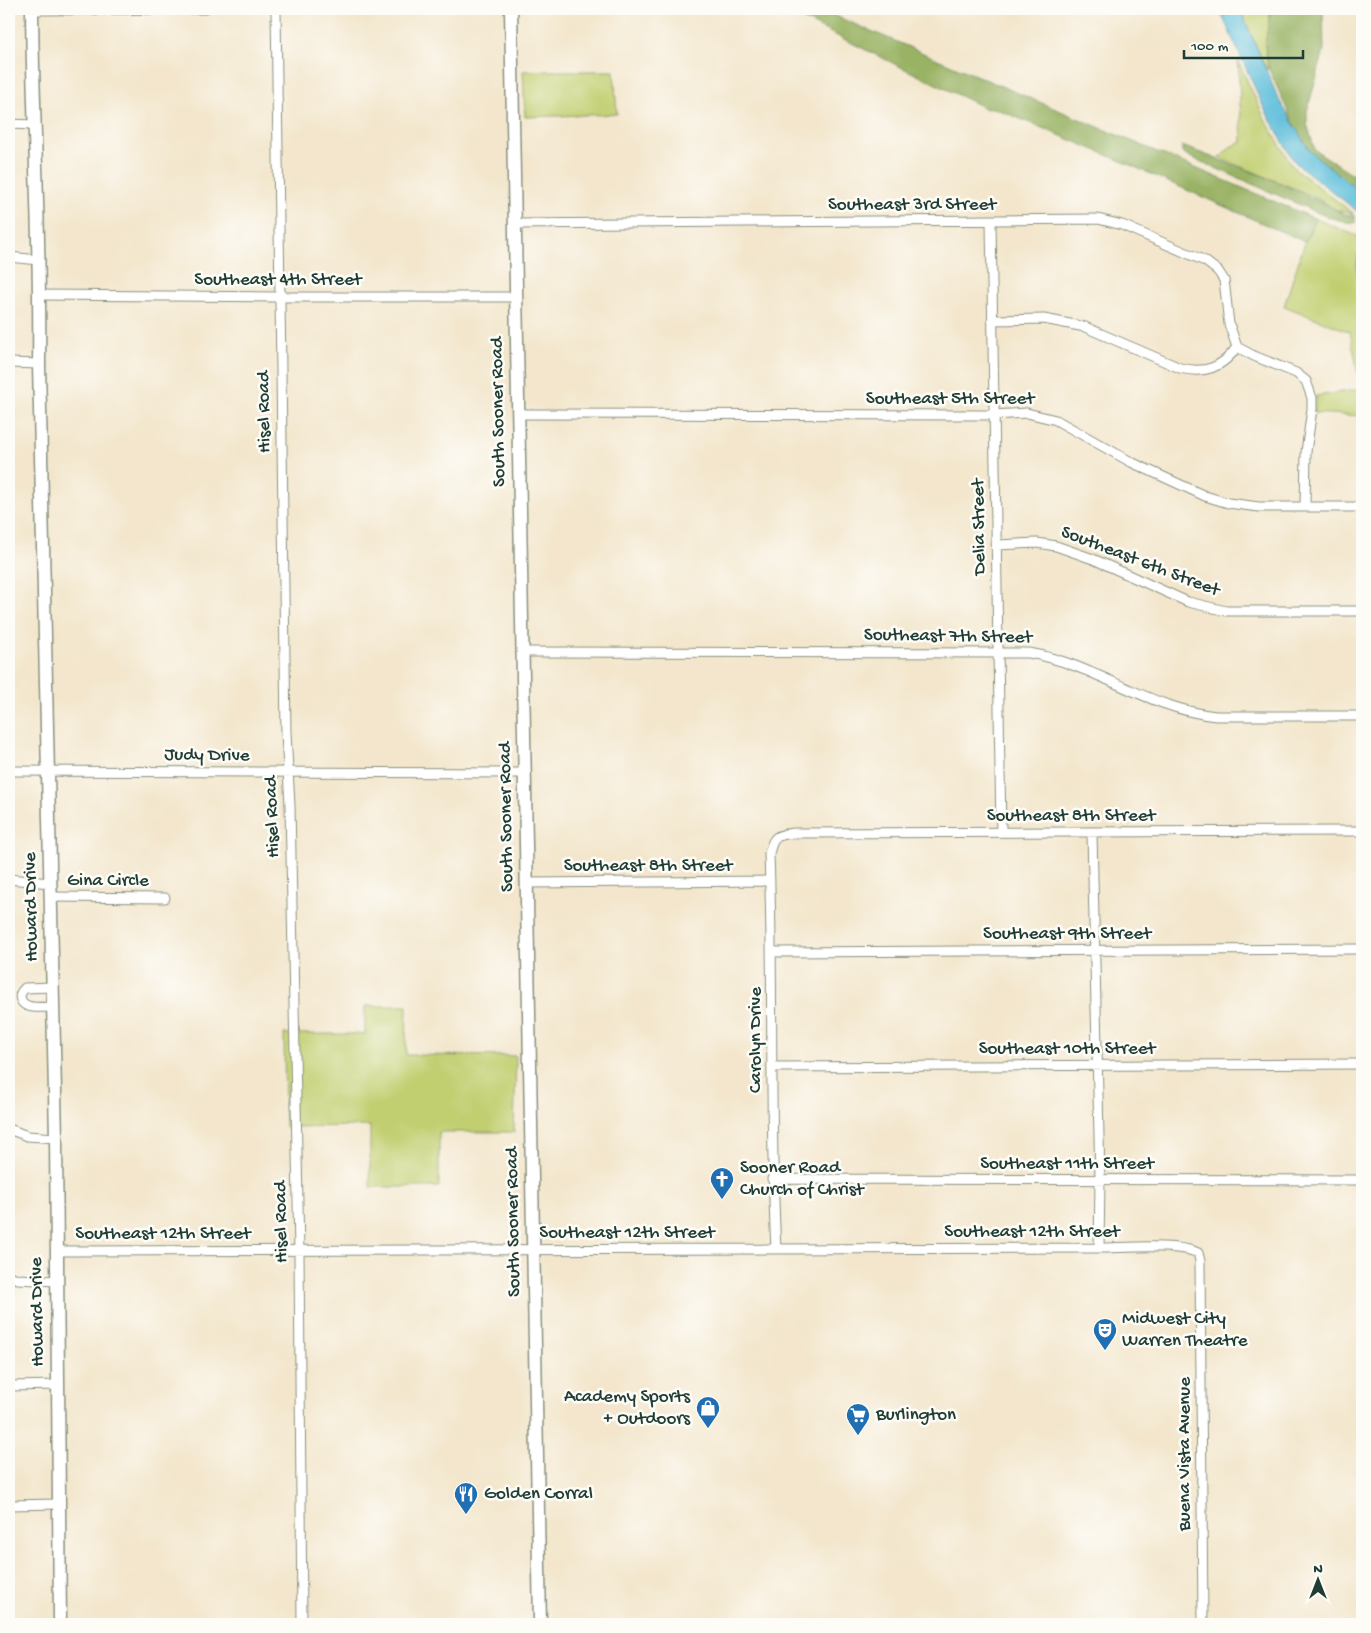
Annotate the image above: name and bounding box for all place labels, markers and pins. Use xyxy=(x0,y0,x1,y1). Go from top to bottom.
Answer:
place label: Sooner Road Church of Christ xyxy=(740,1157,866,1202)
church icon: Sooner Road Church of Christ xyxy=(709,1166,735,1200)
place label: Midwest City Warren Theatre xyxy=(1122,1308,1248,1353)
theatre icon: Midwest City Warren Theatre xyxy=(1092,1317,1118,1351)
place label: Academy Sports + Outdoors xyxy=(564,1386,691,1431)
shop icon: Academy Sports + Outdoors xyxy=(695,1395,721,1429)
supermarket icon: Burlington xyxy=(845,1402,871,1436)
place label: Burlington xyxy=(875,1404,956,1427)
restaurant icon: Golden Corral xyxy=(453,1481,479,1515)
place label: Golden Corral xyxy=(484,1483,593,1506)

